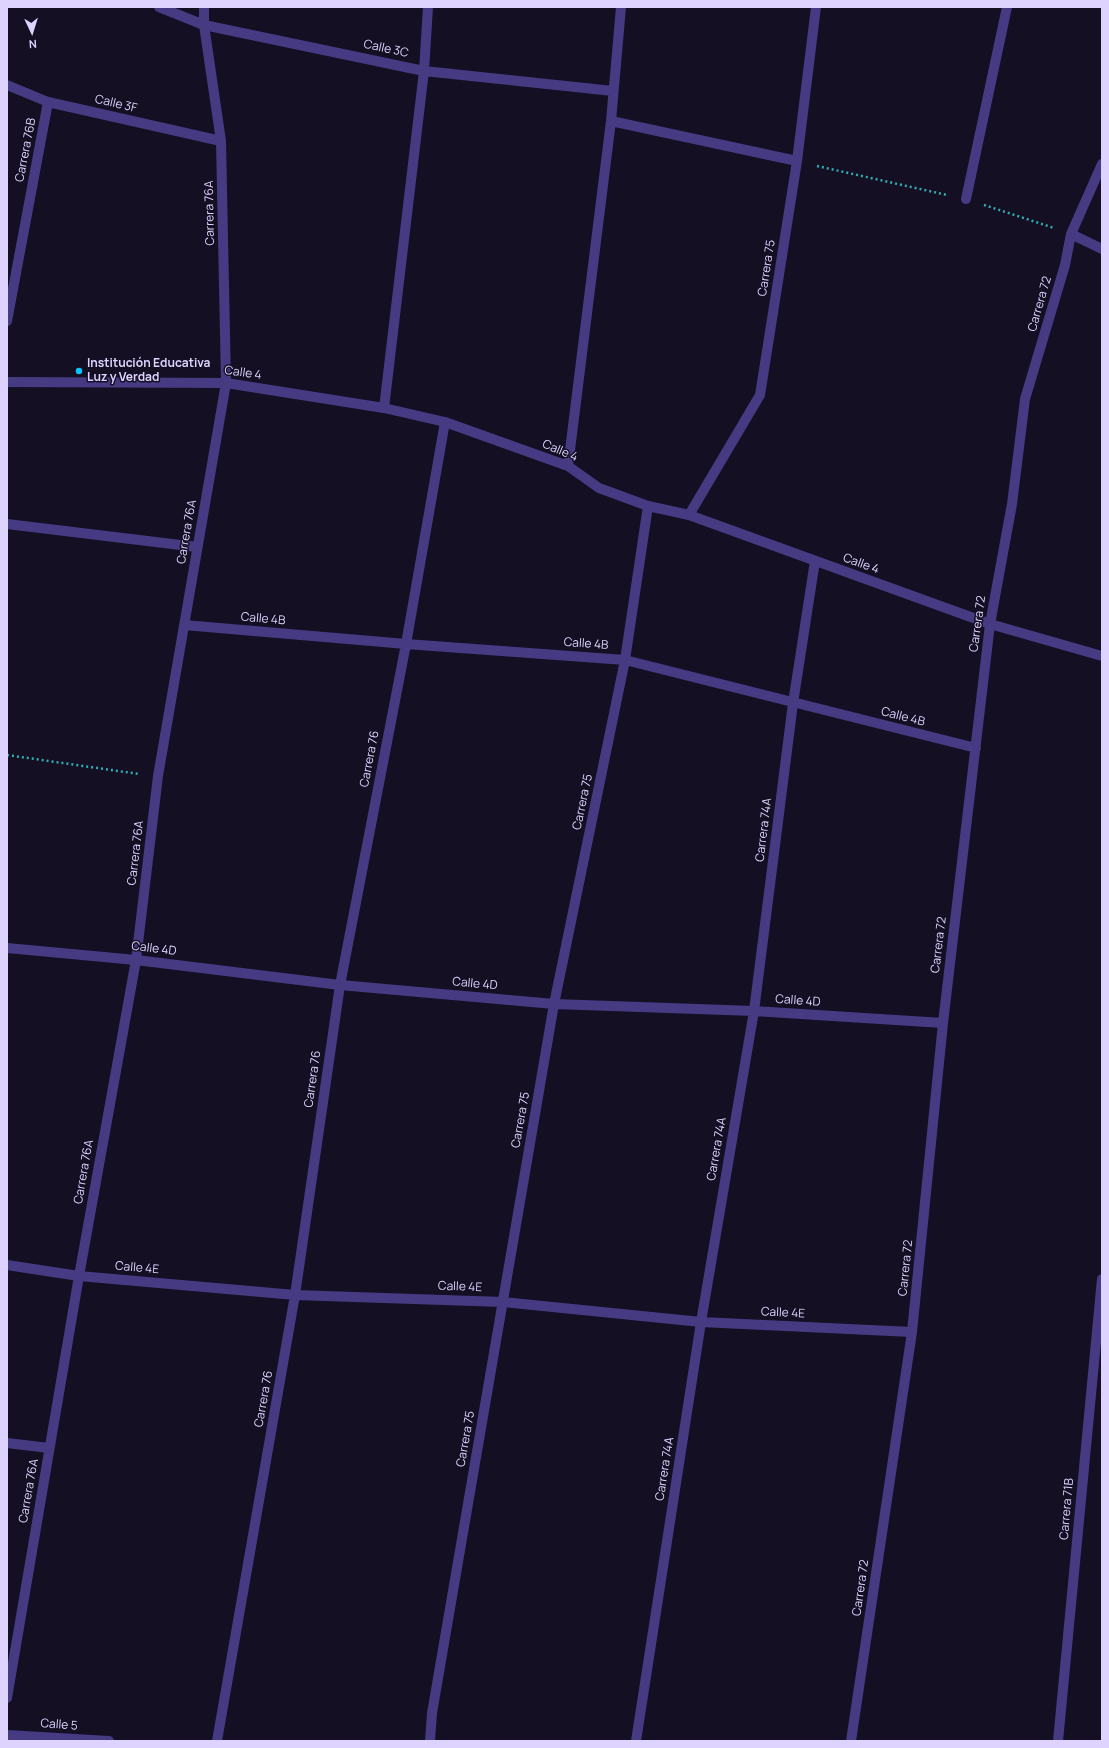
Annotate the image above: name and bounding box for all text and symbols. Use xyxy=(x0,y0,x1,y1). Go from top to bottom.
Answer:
north arrow xyxy=(12,12,52,52)
text: N xyxy=(28,37,37,52)
street label: Calle 3C xyxy=(362,37,410,61)
street label: Calle 3F xyxy=(93,92,139,116)
street label: Carrera 76B xyxy=(13,117,39,183)
street label: Carrera 76A xyxy=(202,180,218,246)
street label: Carrera 75 xyxy=(755,239,779,297)
street label: Carrera 72 xyxy=(1025,275,1055,333)
place label: Institución Educativa Luz y Verdad xyxy=(87,357,210,385)
street label: Calle 4 xyxy=(224,363,262,383)
marker: Institución Educativa Luz y Verdad xyxy=(74,366,84,376)
street label: Calle 4 xyxy=(540,437,580,465)
street label: Carrera 76A xyxy=(174,499,200,565)
street label: Calle 4 xyxy=(841,551,881,577)
street label: Carrera 72 xyxy=(967,595,989,653)
street label: Calle 4B xyxy=(240,610,286,628)
street label: Calle 4B xyxy=(563,635,609,653)
street label: Calle 4B xyxy=(880,705,926,729)
street label: Carrera 76 xyxy=(357,729,383,789)
street label: Carrera 75 xyxy=(570,773,596,831)
street label: Carrera 74A xyxy=(753,797,775,863)
street label: Carrera 76A xyxy=(125,820,147,886)
street label: Carrera 72 xyxy=(928,916,950,974)
street label: Calle 4D xyxy=(131,939,177,959)
street label: Calle 4D xyxy=(452,975,498,993)
street label: Calle 4D xyxy=(775,992,821,1010)
street label: Carrera 76 xyxy=(302,1050,324,1108)
street label: Carrera 75 xyxy=(509,1091,533,1149)
street label: Carrera 74A xyxy=(704,1116,730,1182)
street label: Carrera 76A xyxy=(71,1139,97,1205)
street label: Carrera 72 xyxy=(896,1239,916,1297)
street label: Calle 4E xyxy=(114,1259,160,1277)
street label: Calle 4E xyxy=(438,1279,482,1295)
street label: Calle 4E xyxy=(761,1305,805,1321)
street label: Carrera 76 xyxy=(252,1369,276,1429)
street label: Carrera 75 xyxy=(454,1410,478,1468)
street label: Carrera 74A xyxy=(653,1436,677,1502)
street label: Carrera 76A xyxy=(16,1458,42,1524)
street label: Carrera 71B xyxy=(1057,1477,1077,1541)
street label: Carrera 72 xyxy=(850,1559,872,1617)
street label: Calle 5 xyxy=(40,1717,78,1733)

